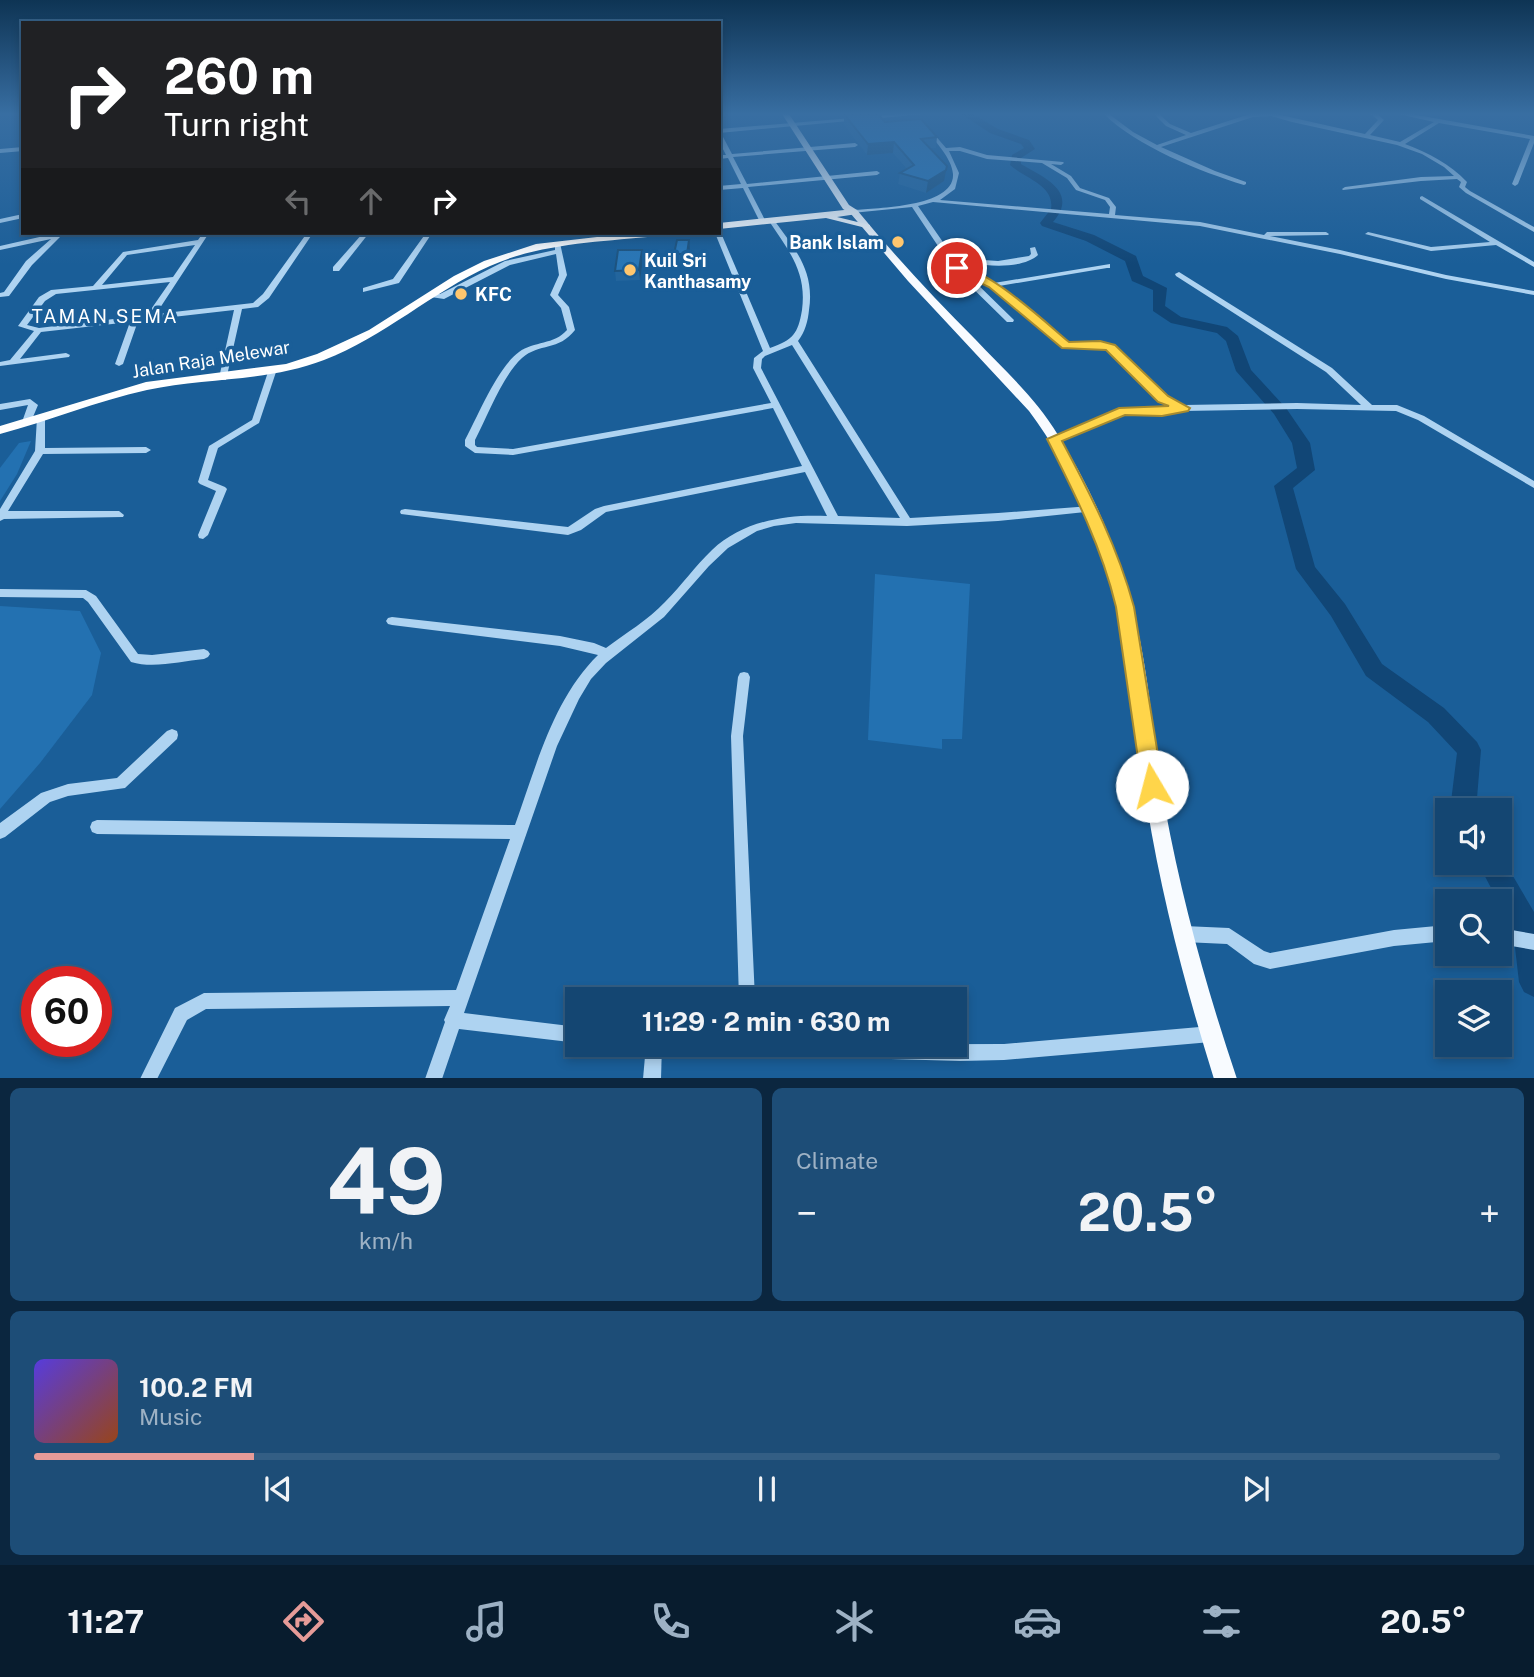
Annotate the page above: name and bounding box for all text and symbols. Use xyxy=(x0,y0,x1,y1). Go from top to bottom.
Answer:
text: 260 m xyxy=(164,47,314,105)
icon: right xyxy=(49,49,140,140)
text: Turn right xyxy=(164,106,309,143)
icon: left xyxy=(279,182,317,220)
icon: ahead xyxy=(352,182,390,220)
icon: right xyxy=(425,182,463,220)
place label: Bank Islam xyxy=(789,232,884,253)
marker: Bank Islam xyxy=(890,234,906,250)
pin xyxy=(927,238,987,298)
icon: arrive xyxy=(938,249,976,287)
place label: Kuil Sri Kanthasamy xyxy=(644,250,751,292)
marker: Kuil Sri Kanthasamy xyxy=(622,262,638,278)
place label: KFC xyxy=(475,284,512,305)
marker: KFC xyxy=(453,286,469,302)
district label: TAMAN SEMA xyxy=(31,305,179,327)
street label: Jalan Raja Melewar xyxy=(130,336,292,382)
position arrow xyxy=(1115,749,1189,823)
map controls xyxy=(1435,798,1512,1057)
button: sound xyxy=(1435,798,1512,875)
button: search xyxy=(1435,889,1512,966)
speed limit sign: 60 xyxy=(21,966,112,1057)
button: layers xyxy=(1435,980,1512,1057)
text: 11:29 · 2 min · 630 m xyxy=(642,1006,890,1037)
text: 49 xyxy=(326,1128,446,1234)
text: Climate xyxy=(796,1147,878,1174)
text: 20.5° xyxy=(1078,1182,1218,1243)
text: − xyxy=(796,1191,817,1236)
text: + xyxy=(1479,1191,1500,1236)
text: km/h xyxy=(359,1227,413,1254)
text: 100.2 FM xyxy=(139,1372,253,1403)
text: Music xyxy=(139,1403,203,1430)
icon: previous xyxy=(259,1470,297,1508)
icon: pause xyxy=(748,1470,786,1508)
icon: next xyxy=(1237,1470,1275,1508)
icon: directions xyxy=(279,1597,328,1646)
icon: music xyxy=(462,1597,511,1646)
icon: phone xyxy=(646,1597,695,1646)
icon: climate xyxy=(830,1597,879,1646)
icon: car xyxy=(1013,1597,1062,1646)
icon: filters xyxy=(1197,1597,1246,1646)
text: 11:27 xyxy=(67,1603,144,1640)
text: 20.5° xyxy=(1380,1603,1467,1640)

